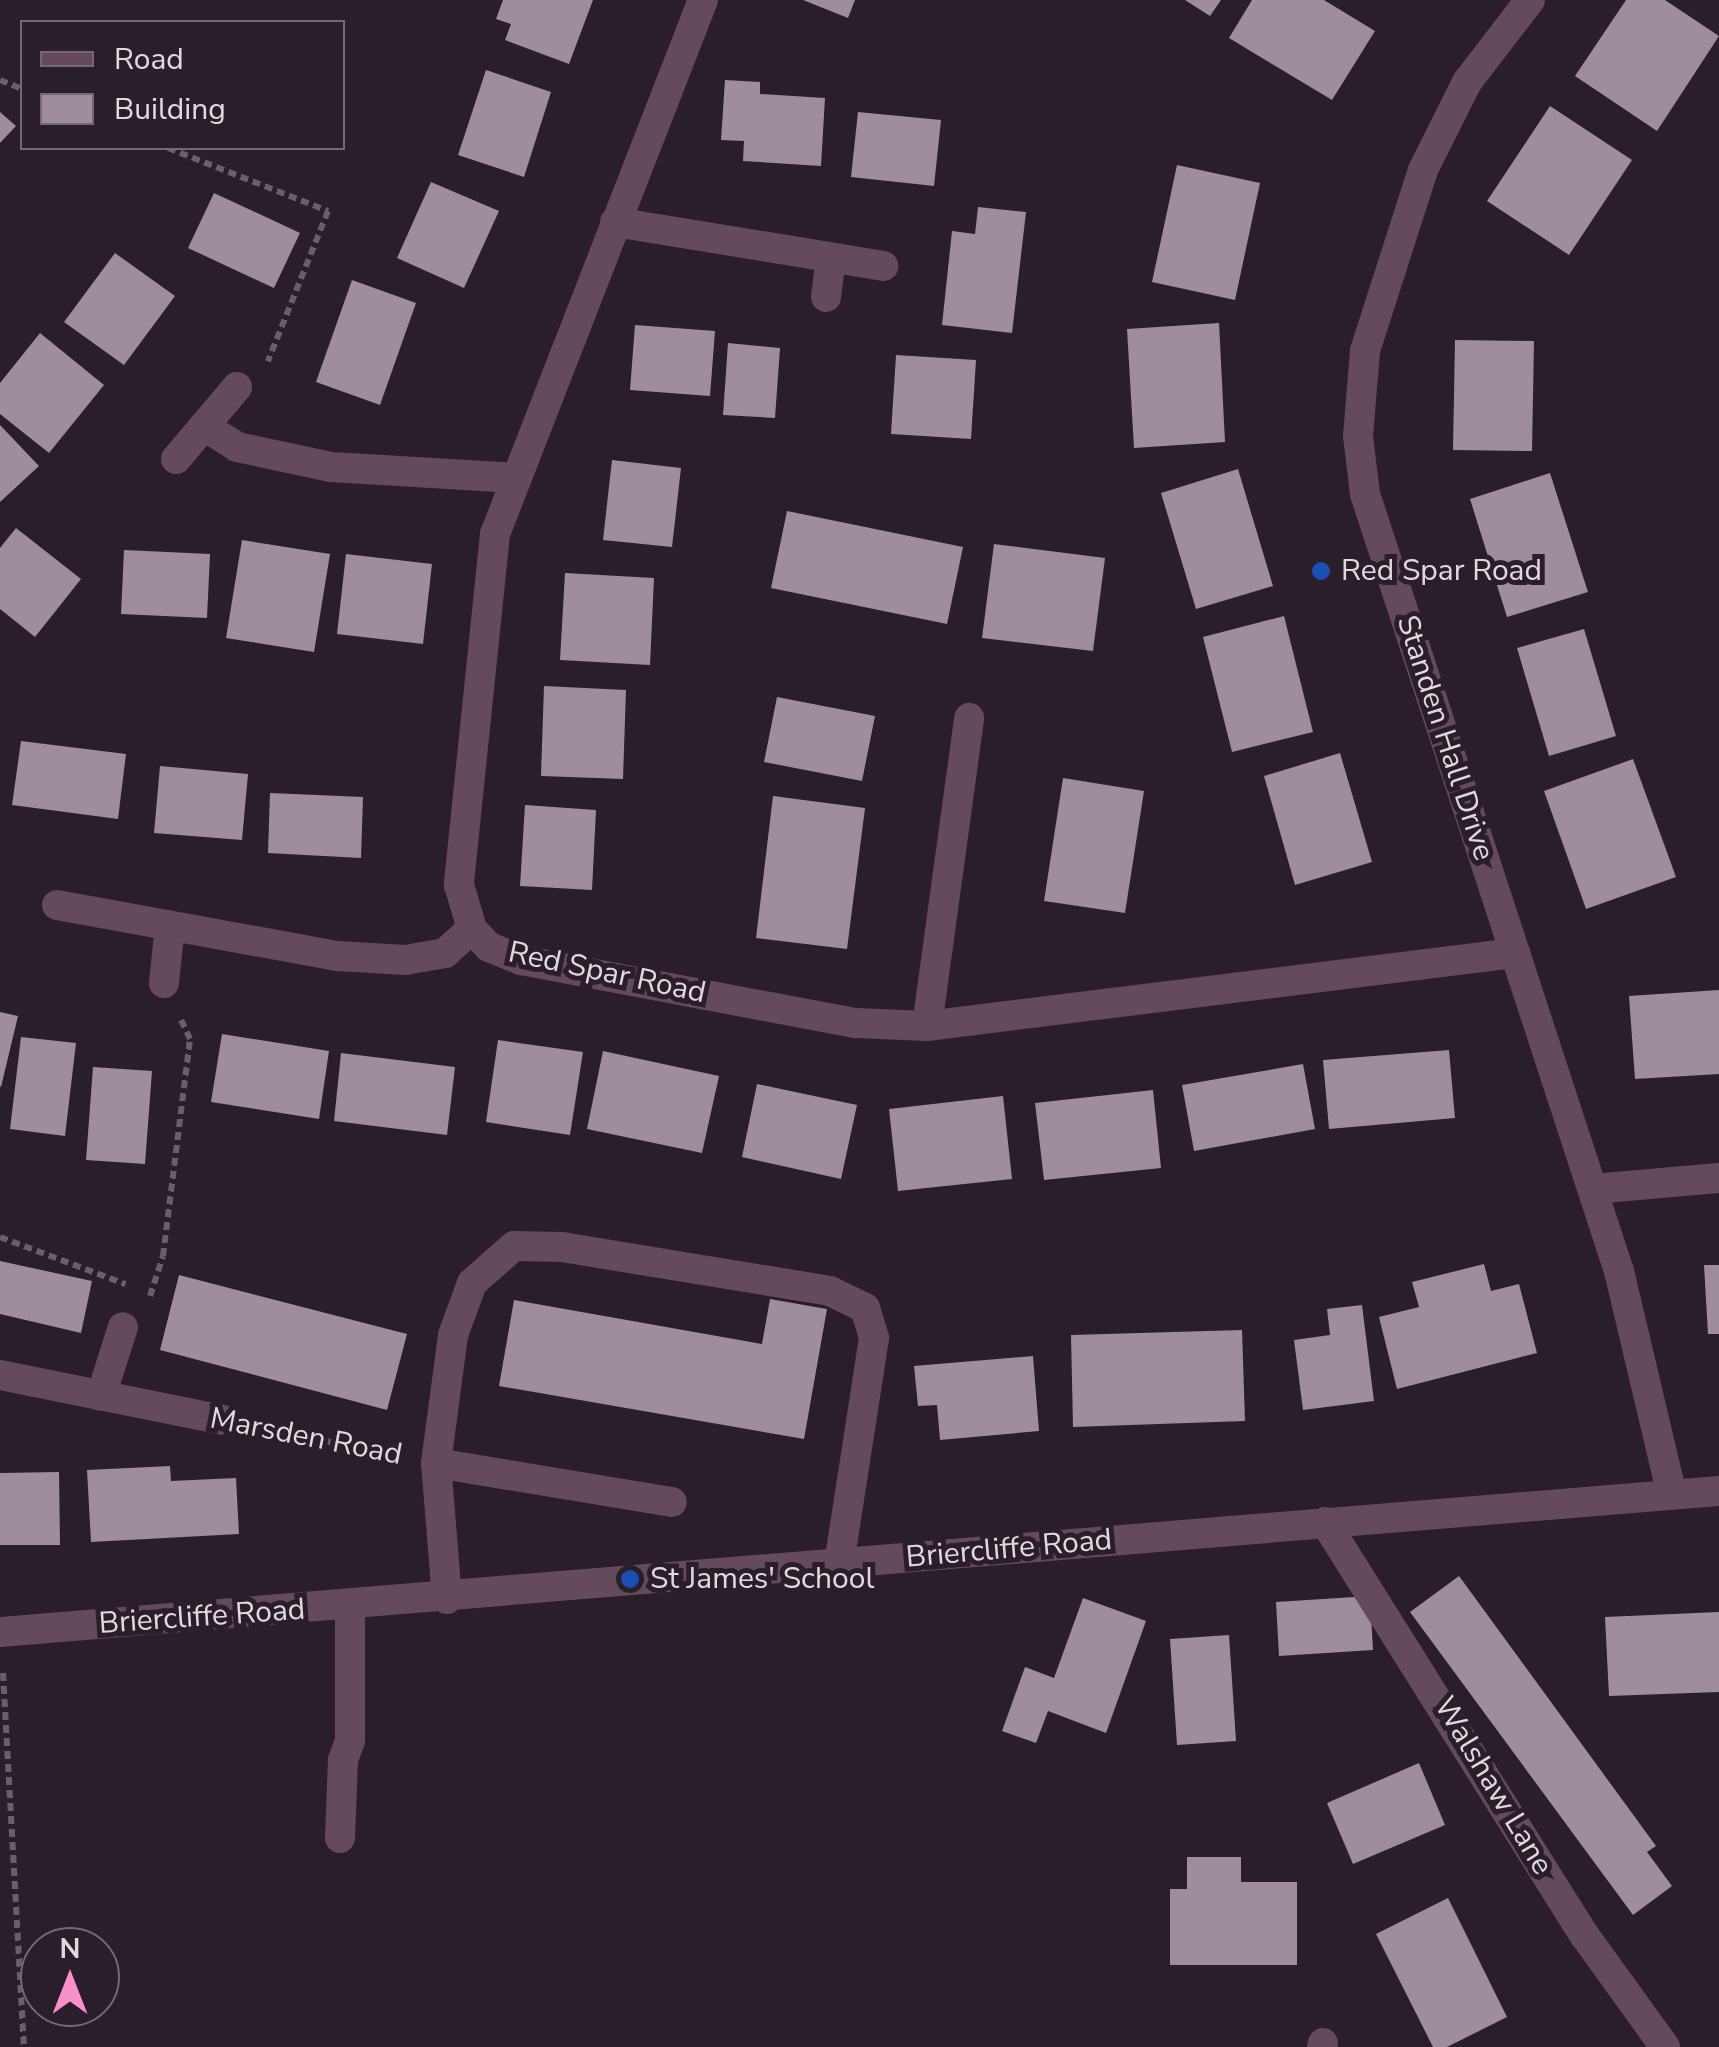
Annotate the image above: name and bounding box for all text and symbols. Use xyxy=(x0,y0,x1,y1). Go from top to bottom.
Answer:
legend xyxy=(20,20,345,150)
text: Road xyxy=(114,39,184,80)
text: Building xyxy=(114,89,226,130)
place label: Red Spar Road xyxy=(1341,553,1542,589)
marker: Red Spar Road xyxy=(1310,560,1332,582)
street label: Standen Hall Drive xyxy=(1388,611,1502,865)
street label: Red Spar Road xyxy=(505,935,709,1011)
street label: Marsden Road xyxy=(207,1401,405,1473)
street label: Briercliffe Road xyxy=(904,1522,1114,1576)
place label: St James' School xyxy=(650,1561,874,1597)
marker: St James' School xyxy=(619,1568,641,1590)
street label: Briercliffe Road xyxy=(98,1592,306,1642)
street label: Walshaw Lane xyxy=(1426,1690,1560,1882)
north arrow xyxy=(20,1927,120,2027)
text: N xyxy=(60,1930,80,1968)

